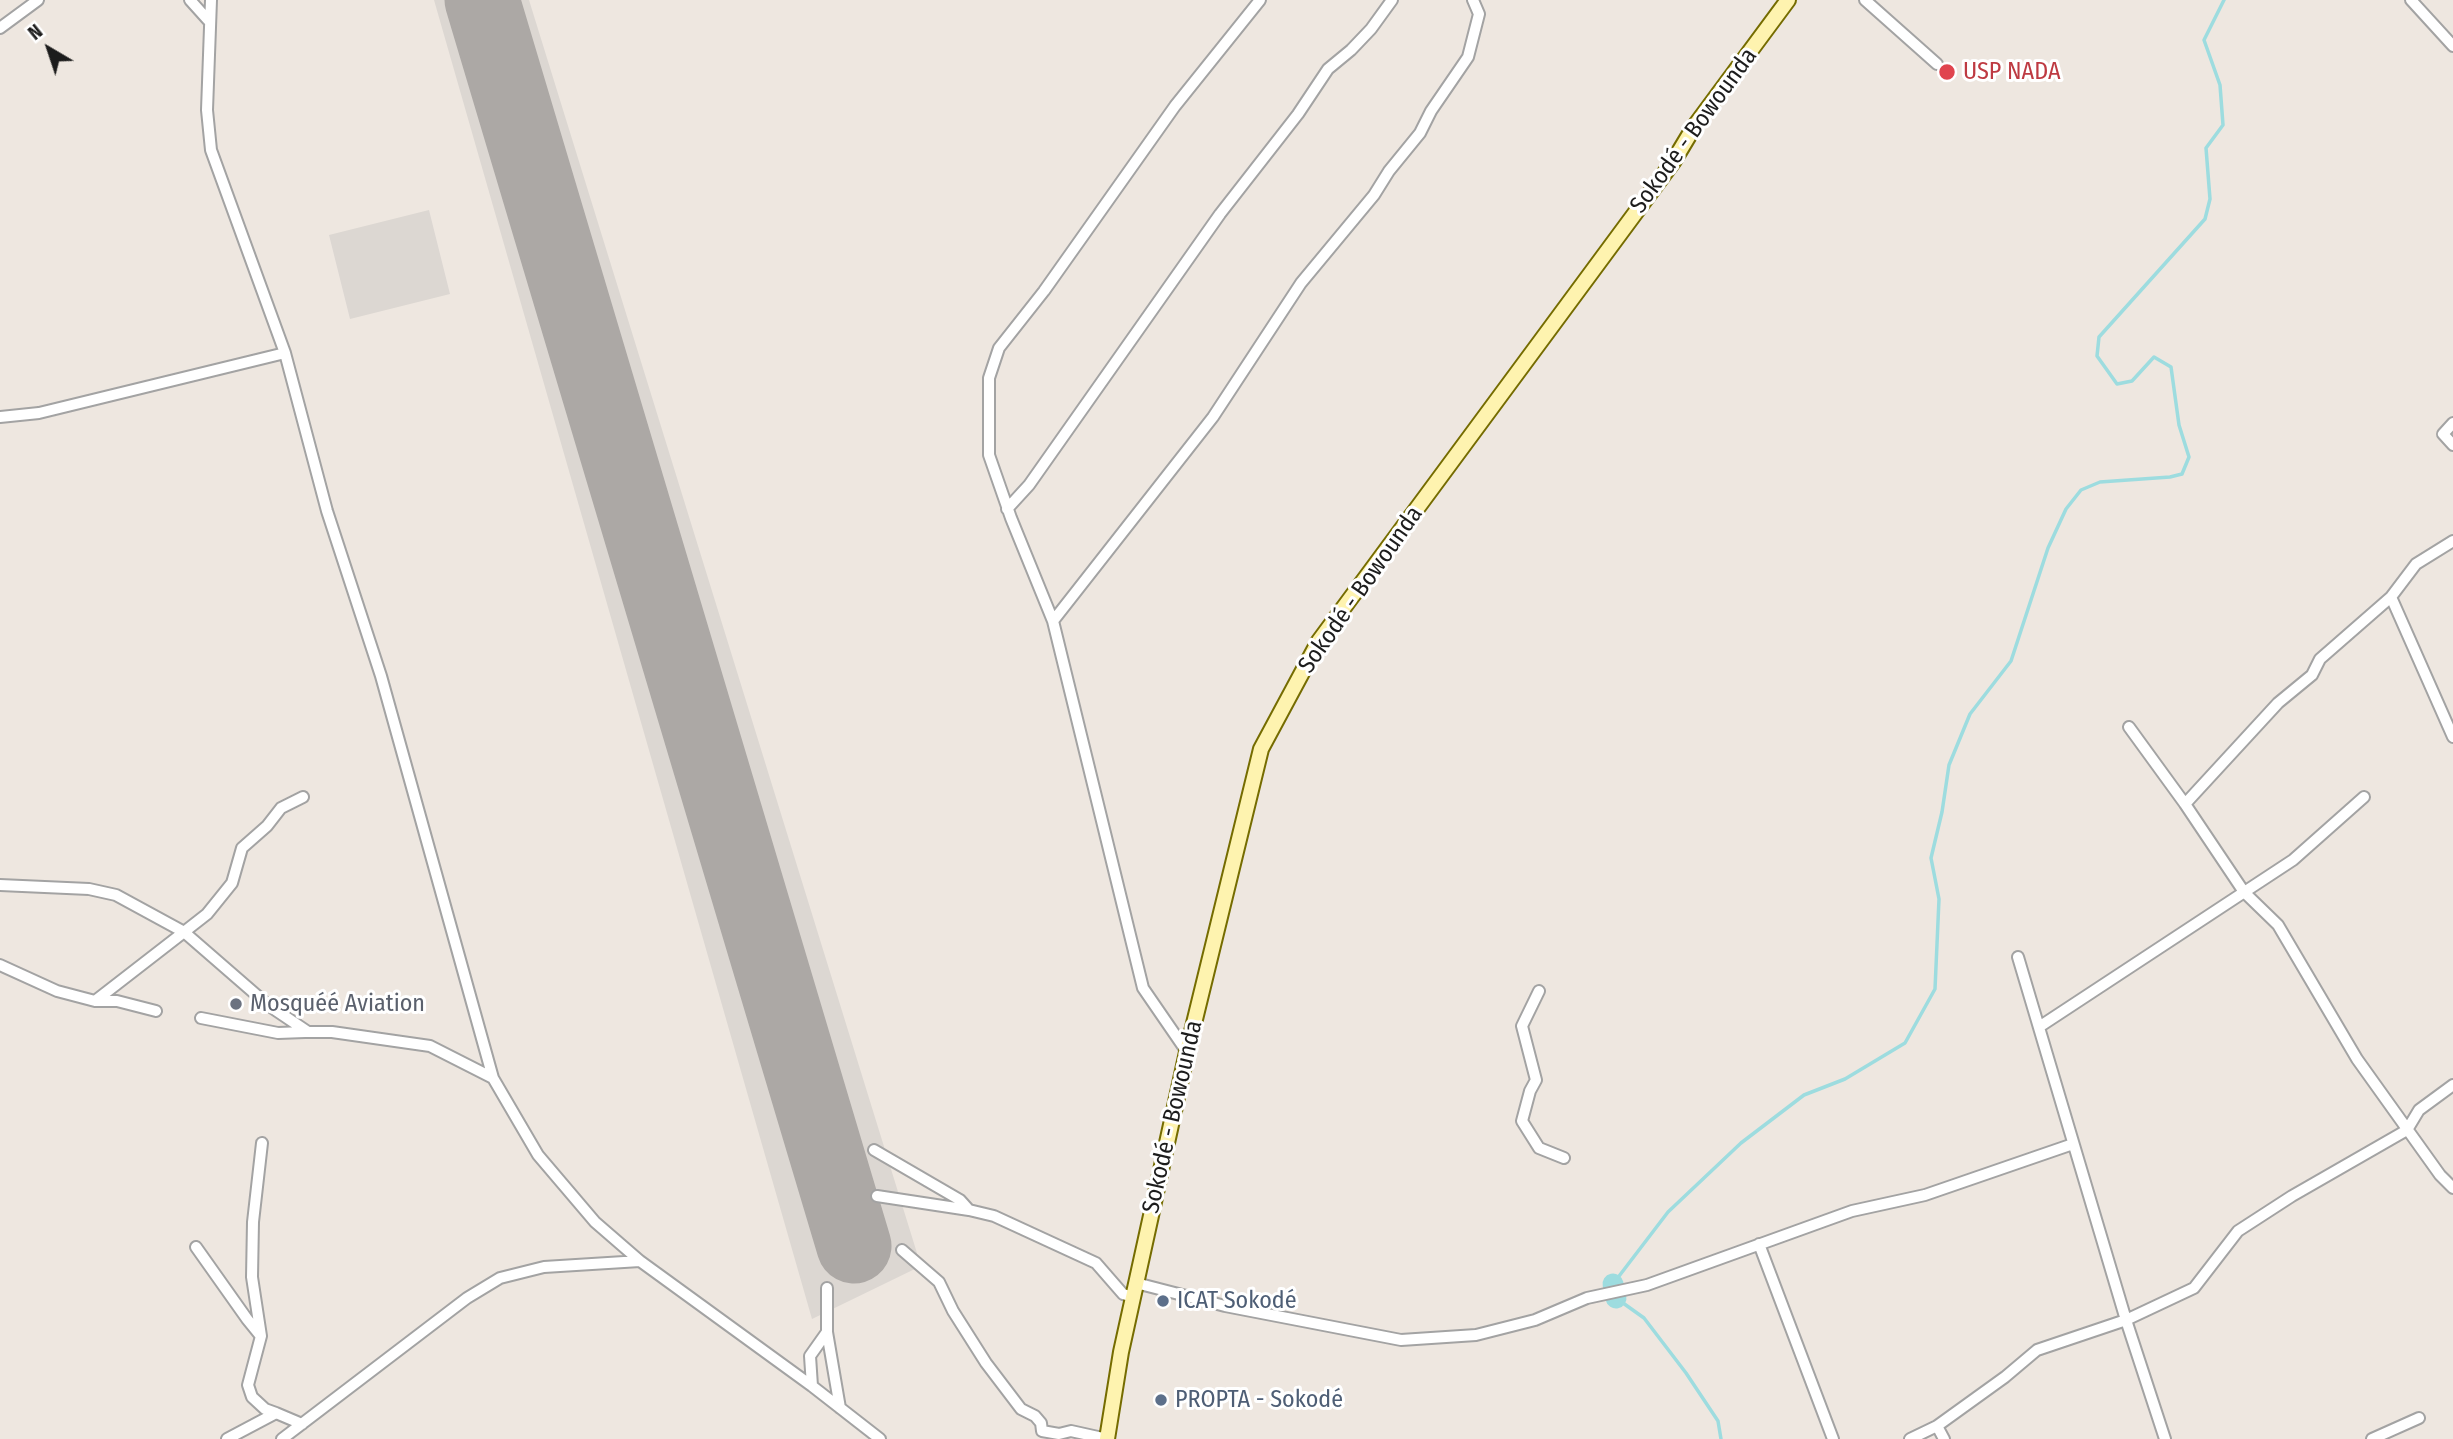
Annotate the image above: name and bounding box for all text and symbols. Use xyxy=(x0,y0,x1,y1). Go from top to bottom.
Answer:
north arrow xyxy=(14,14,84,84)
text: N xyxy=(24,20,47,45)
street label: Sokodé - Bowounda xyxy=(1624,43,1764,219)
place label: USP NADA xyxy=(1963,58,2061,86)
marker: USP NADA xyxy=(1937,62,1957,82)
street label: Sokodé - Bowounda xyxy=(1293,501,1429,679)
place label: Mosquéé Aviation xyxy=(250,990,425,1018)
marker: Mosquéé Aviation xyxy=(228,996,244,1012)
street label: Sokodé - Bowounda xyxy=(1137,1018,1209,1216)
place label: ICAT Sokodé xyxy=(1177,1287,1296,1315)
marker: ICAT Sokodé xyxy=(1155,1293,1171,1309)
place label: PROPTA - Sokodé xyxy=(1175,1386,1343,1414)
marker: PROPTA - Sokodé xyxy=(1153,1392,1169,1408)

